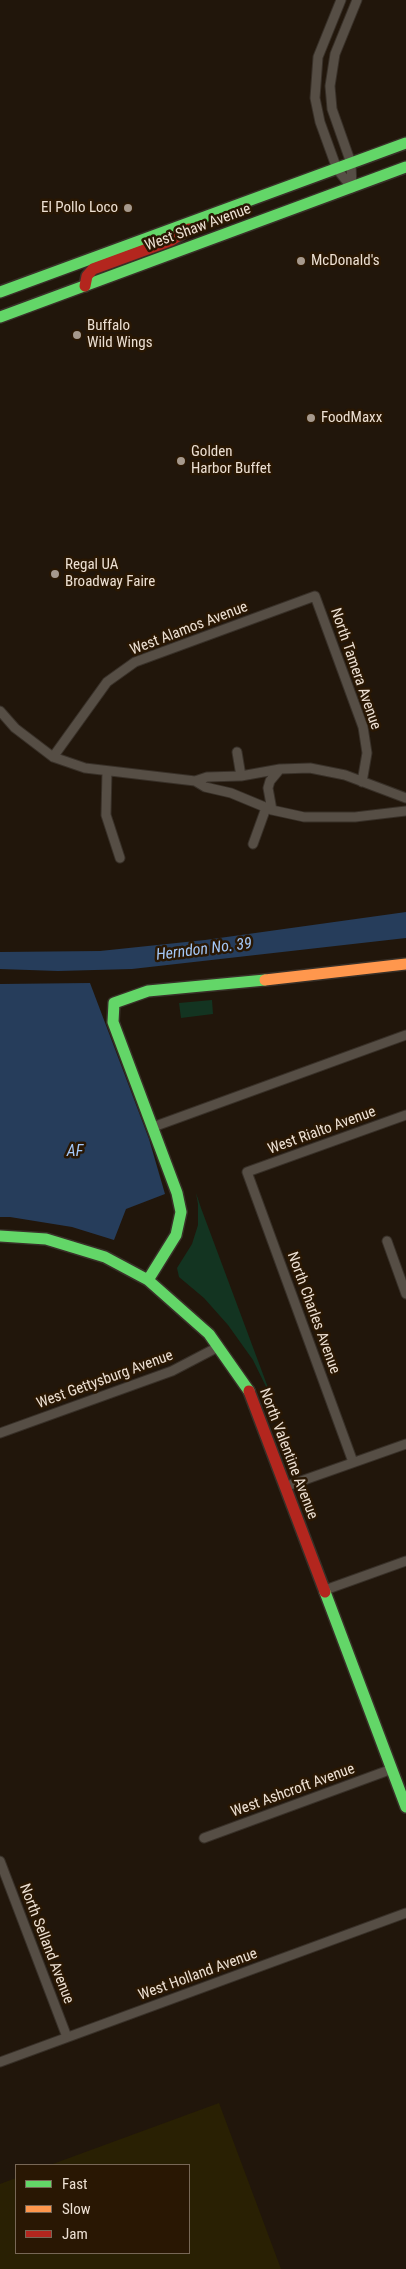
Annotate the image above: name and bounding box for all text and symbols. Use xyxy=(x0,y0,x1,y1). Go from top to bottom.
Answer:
place label: El Pollo Loco xyxy=(41,199,118,217)
street label: West Shaw Avenue xyxy=(143,200,253,256)
marker: El Pollo Loco xyxy=(122,202,134,214)
place label: McDonald's xyxy=(311,252,380,270)
marker: McDonald's xyxy=(295,255,307,267)
place label: Buffalo Wild Wings xyxy=(87,317,153,352)
marker: Buffalo Wild Wings xyxy=(71,329,83,341)
place label: FoodMaxx xyxy=(321,409,382,427)
marker: FoodMaxx xyxy=(305,412,317,424)
place label: Golden Harbor Buffet xyxy=(191,443,271,478)
marker: Golden Harbor Buffet xyxy=(175,455,187,467)
place label: Regal UA Broadway Faire xyxy=(65,556,155,591)
marker: Regal UA Broadway Faire xyxy=(49,568,61,580)
street label: West Alamos Avenue xyxy=(128,598,250,660)
street label: North Tamera Avenue xyxy=(326,606,384,732)
water label: Herndon No. 39 xyxy=(155,935,253,965)
street label: West Rialto Avenue xyxy=(266,1103,378,1159)
water label: AF xyxy=(67,1142,83,1162)
street label: North Charles Avenue xyxy=(283,1250,343,1376)
street label: West Gettysburg Avenue xyxy=(34,1347,176,1413)
street label: North Valentine Avenue xyxy=(255,1386,321,1522)
street label: West Ashcroft Avenue xyxy=(229,1760,357,1822)
street label: North Selland Avenue xyxy=(15,1881,77,2007)
street label: West Holland Avenue xyxy=(136,1945,260,2005)
legend xyxy=(15,2164,190,2254)
text: Fast xyxy=(62,2175,87,2193)
text: Slow xyxy=(62,2200,91,2218)
text: Jam xyxy=(62,2225,88,2243)

